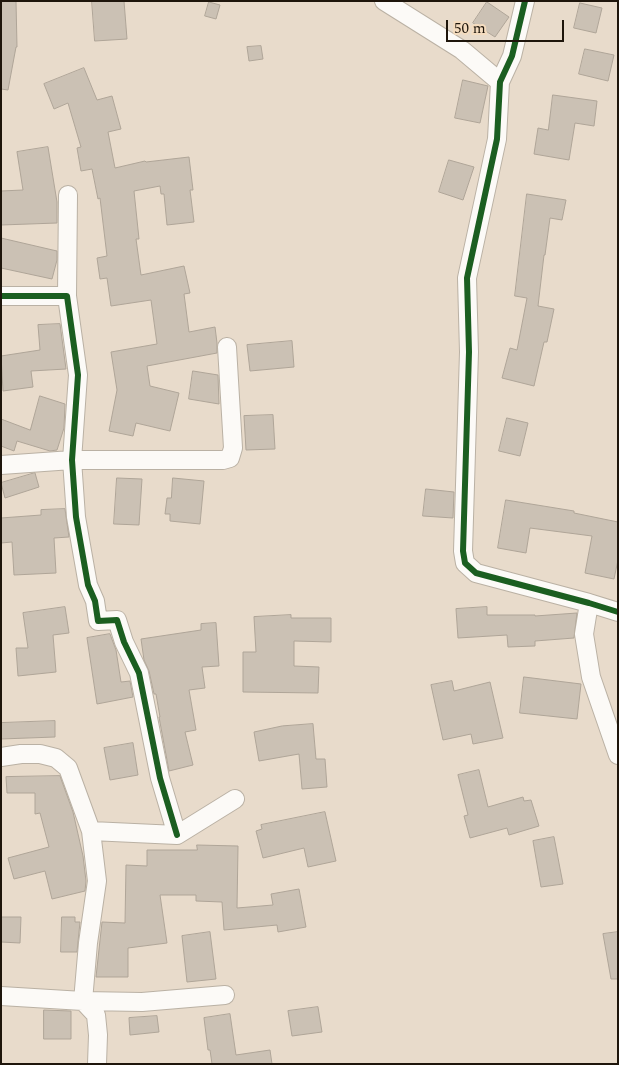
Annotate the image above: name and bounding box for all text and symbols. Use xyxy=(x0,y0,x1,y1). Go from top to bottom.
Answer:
scale bar xyxy=(449,10,566,42)
text: 50 m xyxy=(454,17,486,40)

